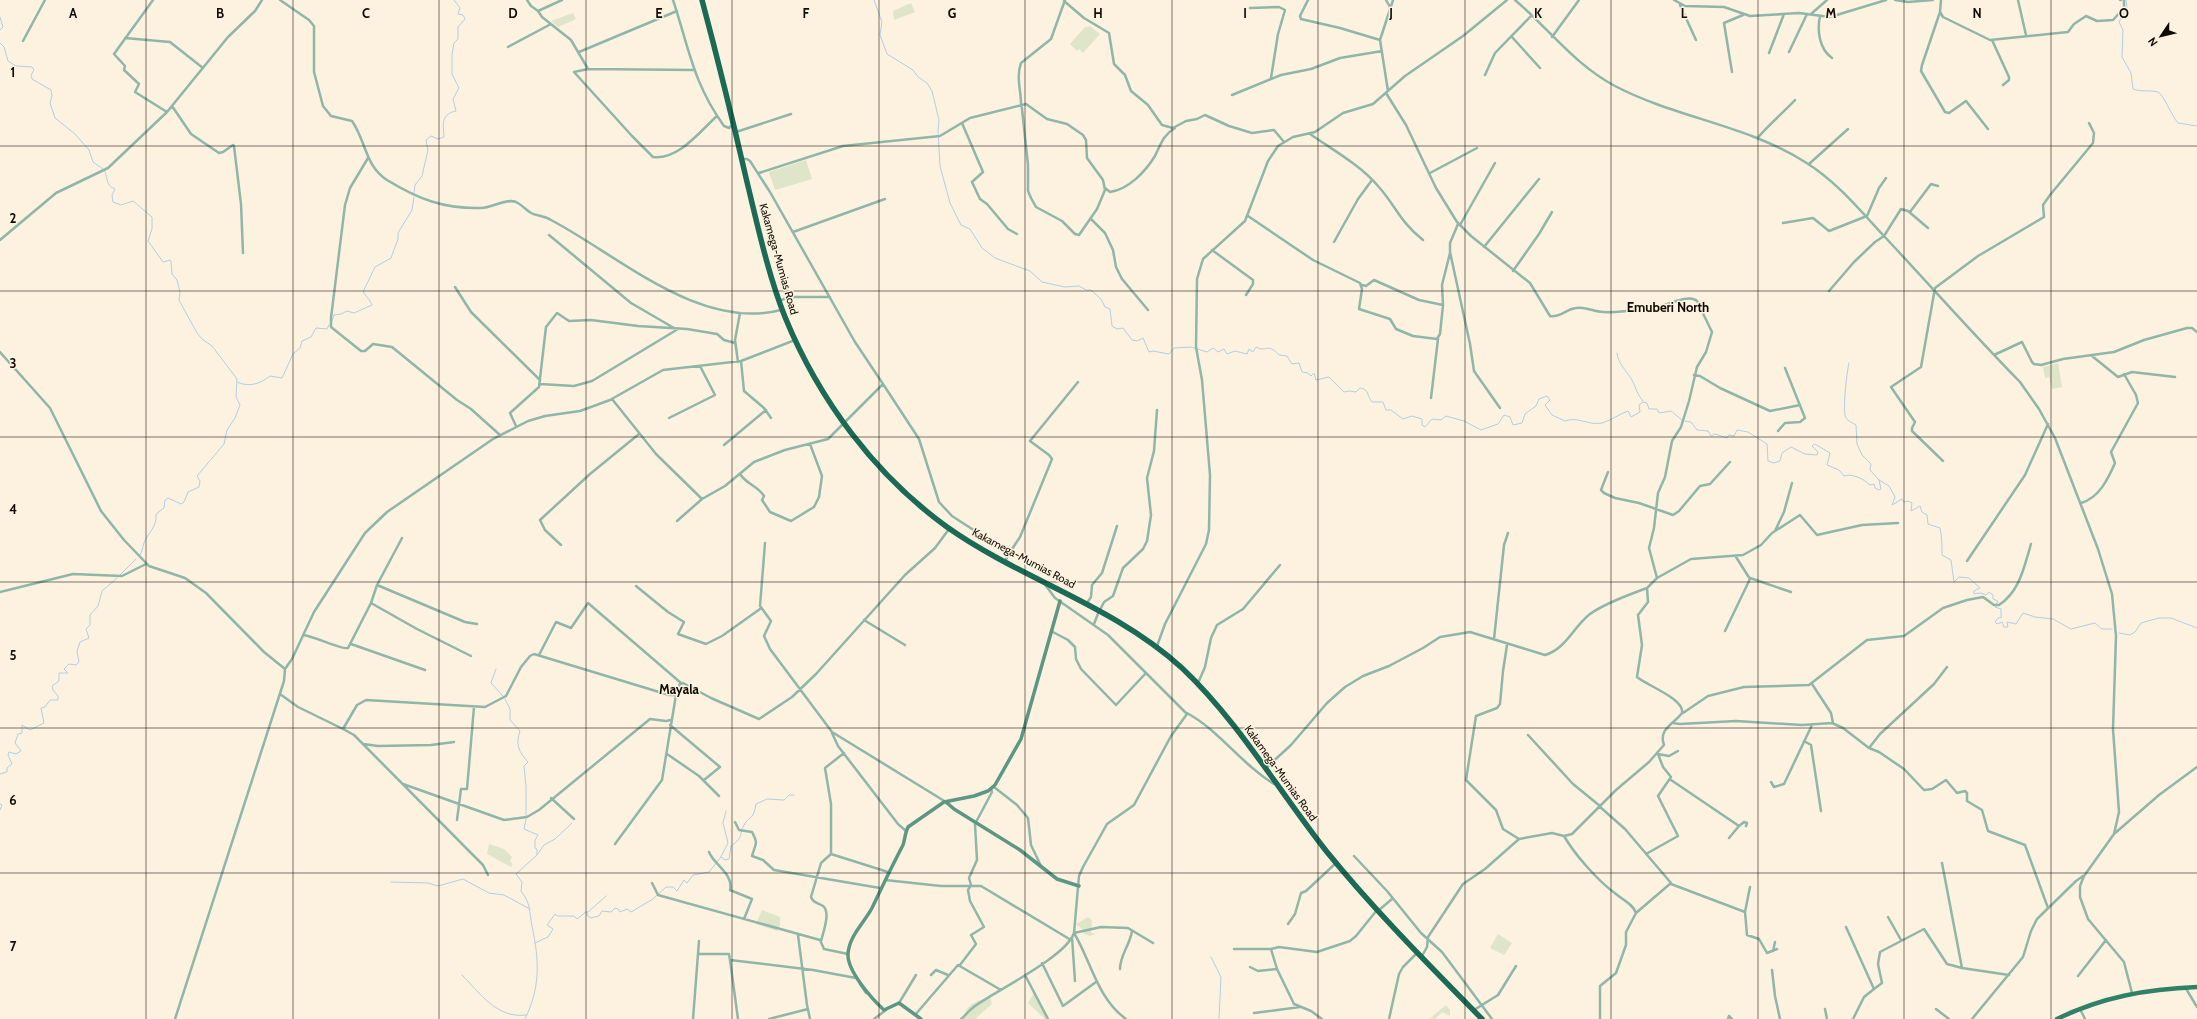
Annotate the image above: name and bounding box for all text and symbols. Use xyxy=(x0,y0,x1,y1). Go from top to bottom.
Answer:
text: A xyxy=(69,5,78,21)
text: B xyxy=(216,5,224,21)
text: C xyxy=(362,5,370,21)
text: D xyxy=(508,5,518,21)
text: E xyxy=(655,5,663,21)
text: F xyxy=(803,5,810,21)
text: G xyxy=(948,5,957,21)
text: H xyxy=(1093,5,1103,21)
text: I xyxy=(1243,5,1247,21)
text: J xyxy=(1388,5,1393,21)
text: K xyxy=(1534,5,1543,21)
text: L xyxy=(1681,5,1688,21)
text: M xyxy=(1826,5,1837,21)
text: N xyxy=(1972,5,1982,21)
text: O xyxy=(2119,5,2129,21)
north arrow xyxy=(2141,16,2181,56)
text: N xyxy=(2145,35,2161,49)
text: 1 xyxy=(11,64,15,80)
street label: Kakamega-Mumias Road xyxy=(756,202,802,316)
text: 2 xyxy=(10,210,17,226)
district label: Emuberi North xyxy=(1627,299,1709,315)
text: 3 xyxy=(9,355,17,371)
text: 4 xyxy=(9,501,17,517)
street label: Kakamega-Mumias Road xyxy=(970,525,1078,591)
text: 5 xyxy=(10,647,17,663)
district label: Mayala xyxy=(659,681,700,697)
street label: Kakamega-Mumias Road xyxy=(1242,722,1320,824)
text: 6 xyxy=(9,792,17,808)
text: 7 xyxy=(10,938,17,954)

